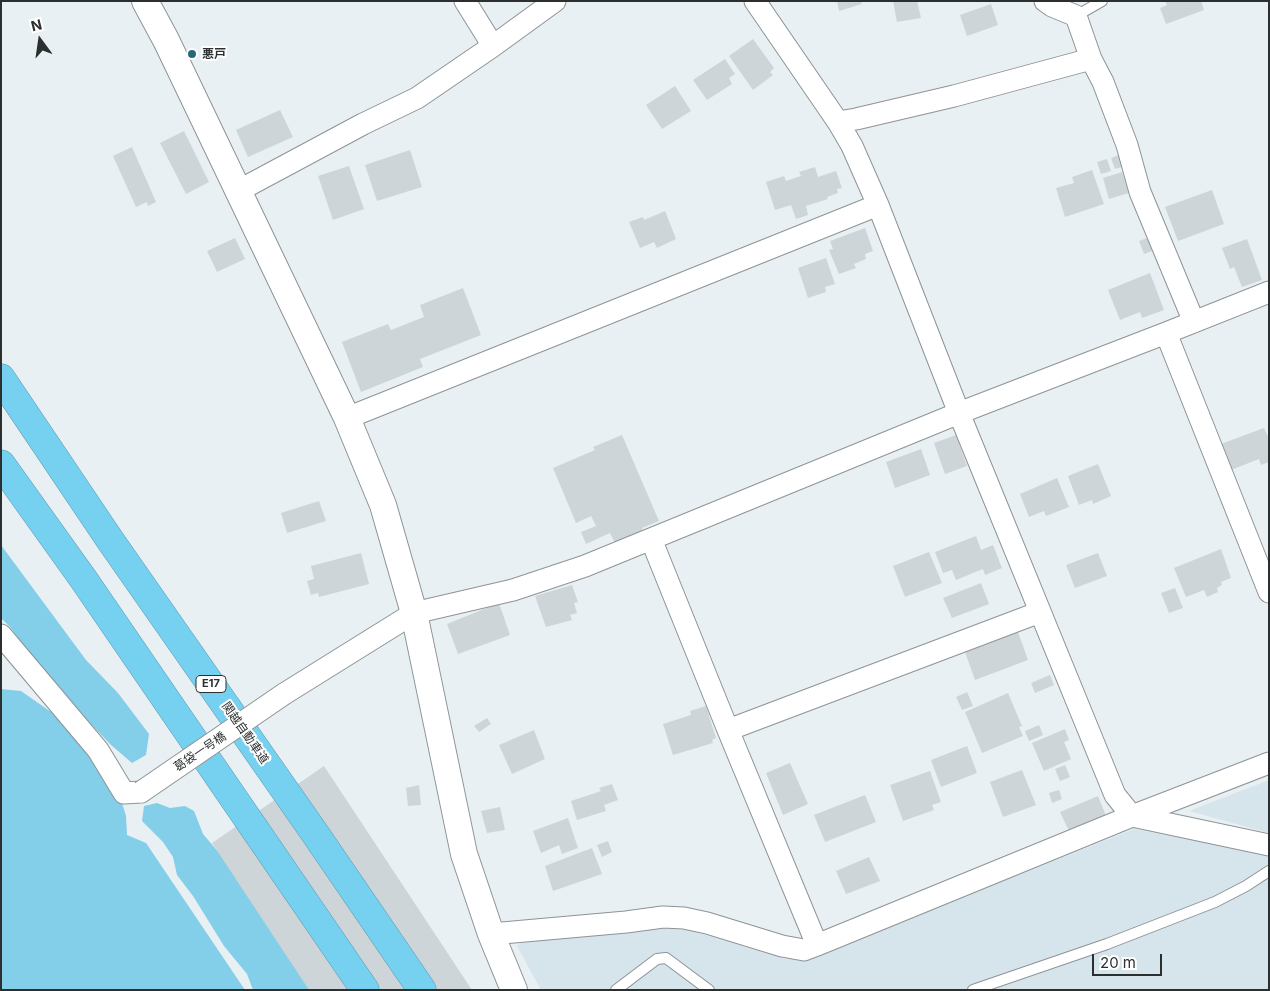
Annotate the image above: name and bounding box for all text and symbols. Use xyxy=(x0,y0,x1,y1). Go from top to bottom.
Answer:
north arrow xyxy=(15,15,65,65)
text: N xyxy=(29,15,43,35)
place label: 悪戸 xyxy=(202,47,226,61)
marker: 悪戸 xyxy=(186,48,198,60)
road number: E17 xyxy=(196,676,226,692)
street label: 関越自動車道 xyxy=(218,699,272,767)
street label: 葛袋一号橋 xyxy=(171,729,229,775)
scale bar xyxy=(1095,944,1165,976)
text: 20 m xyxy=(1100,953,1136,972)

